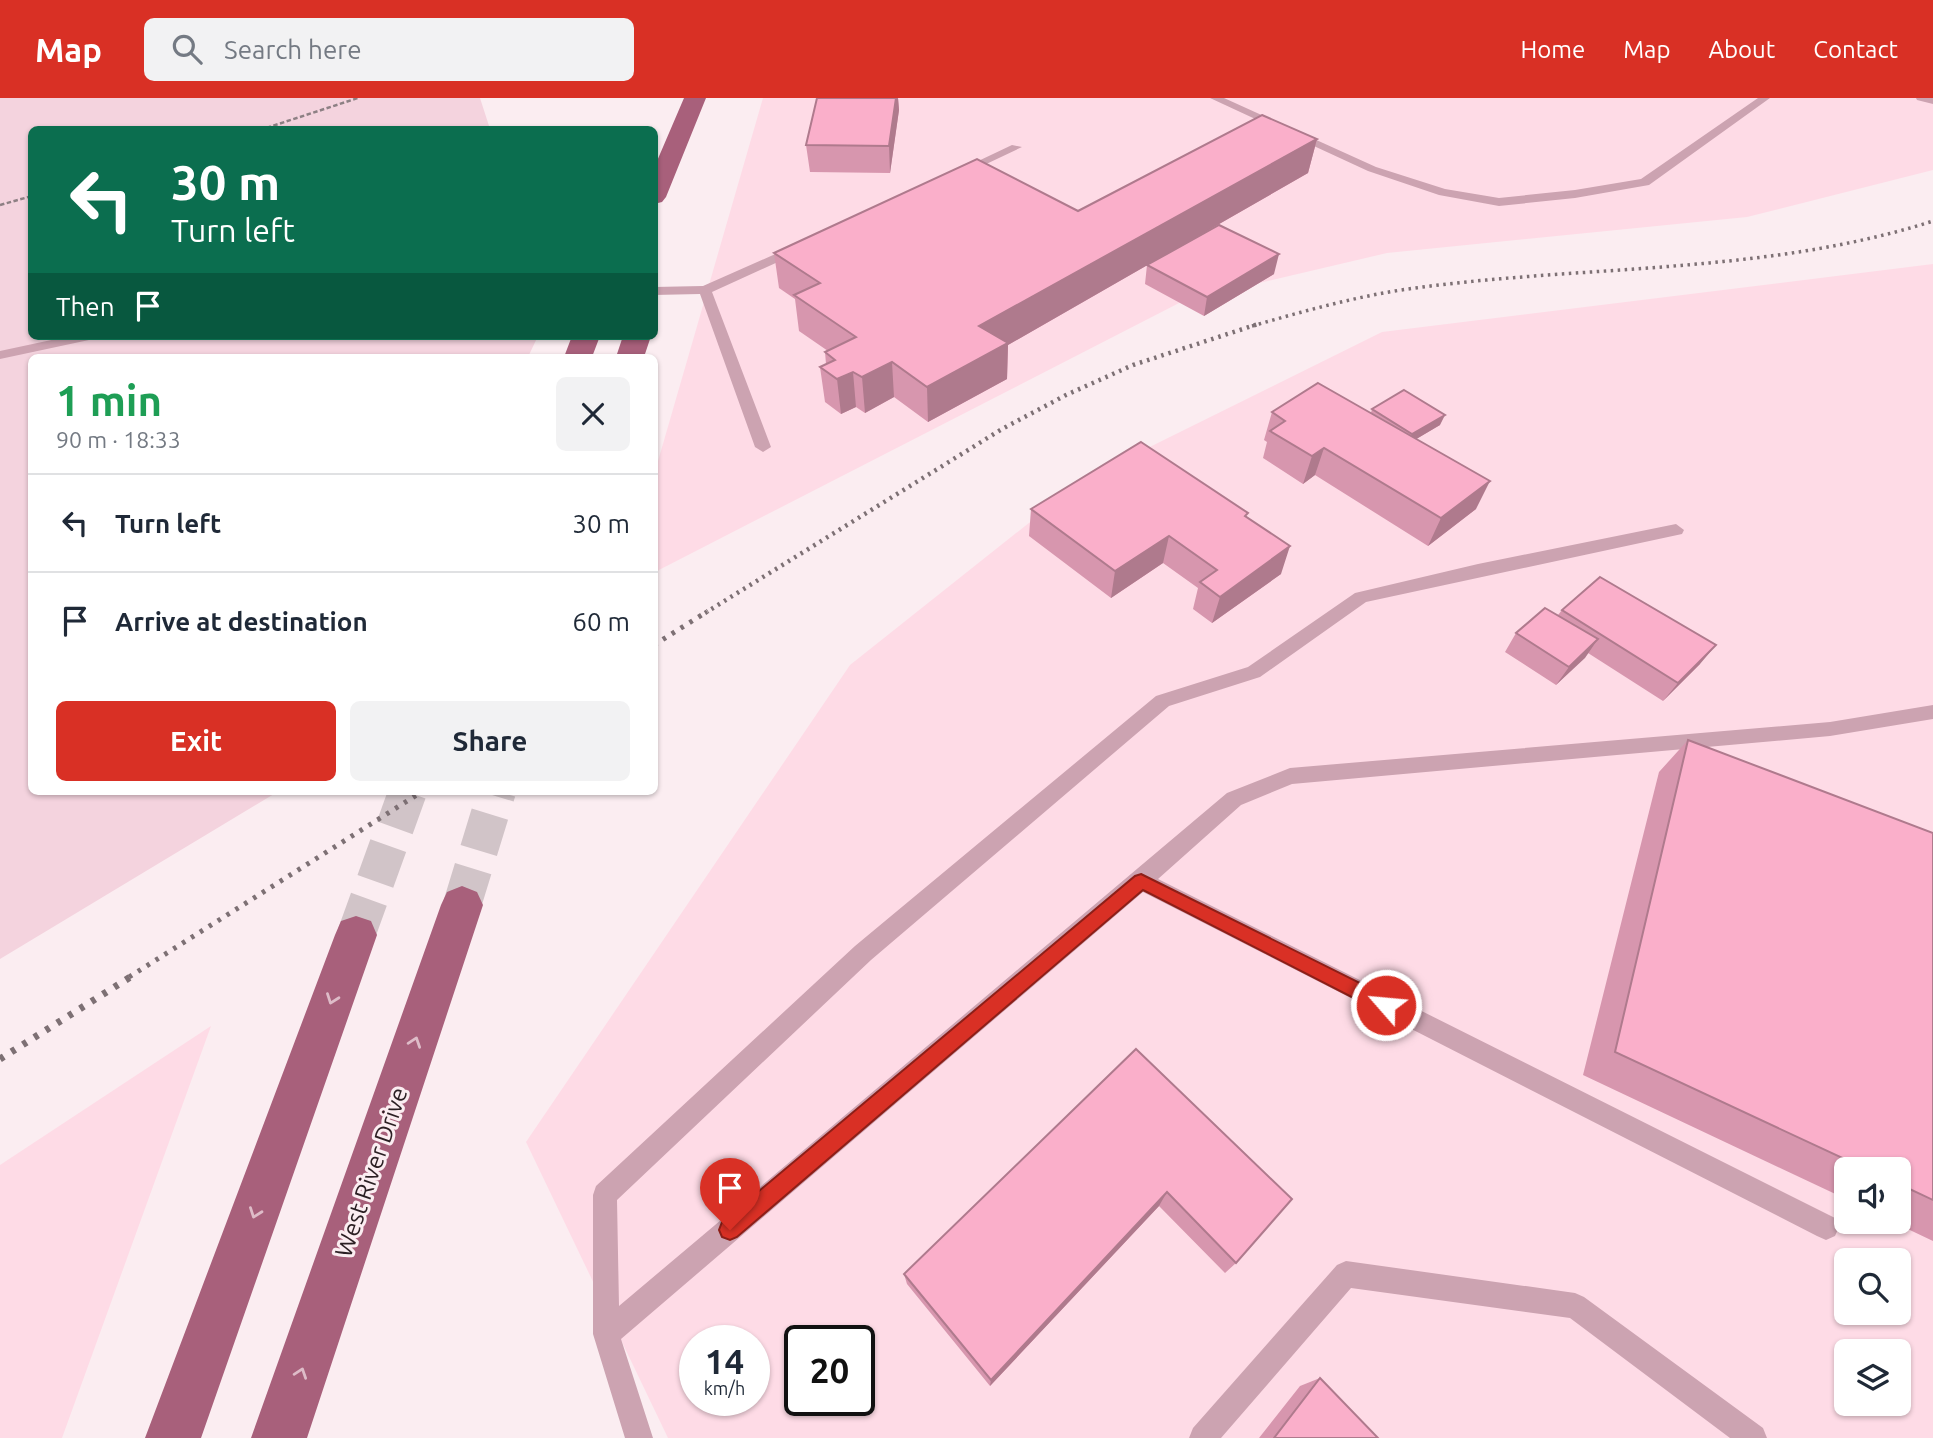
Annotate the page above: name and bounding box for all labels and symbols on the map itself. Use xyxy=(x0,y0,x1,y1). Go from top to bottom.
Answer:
position arrow xyxy=(1349,968,1423,1042)
one-way arrow xyxy=(327,993,341,1005)
one-way arrow xyxy=(407,1037,421,1049)
street label: West River Drive xyxy=(329,1084,413,1260)
pin xyxy=(700,1158,760,1230)
one-way arrow xyxy=(249,1207,263,1219)
speed limit sign: 20 xyxy=(784,1325,875,1416)
one-way arrow xyxy=(293,1368,307,1380)

